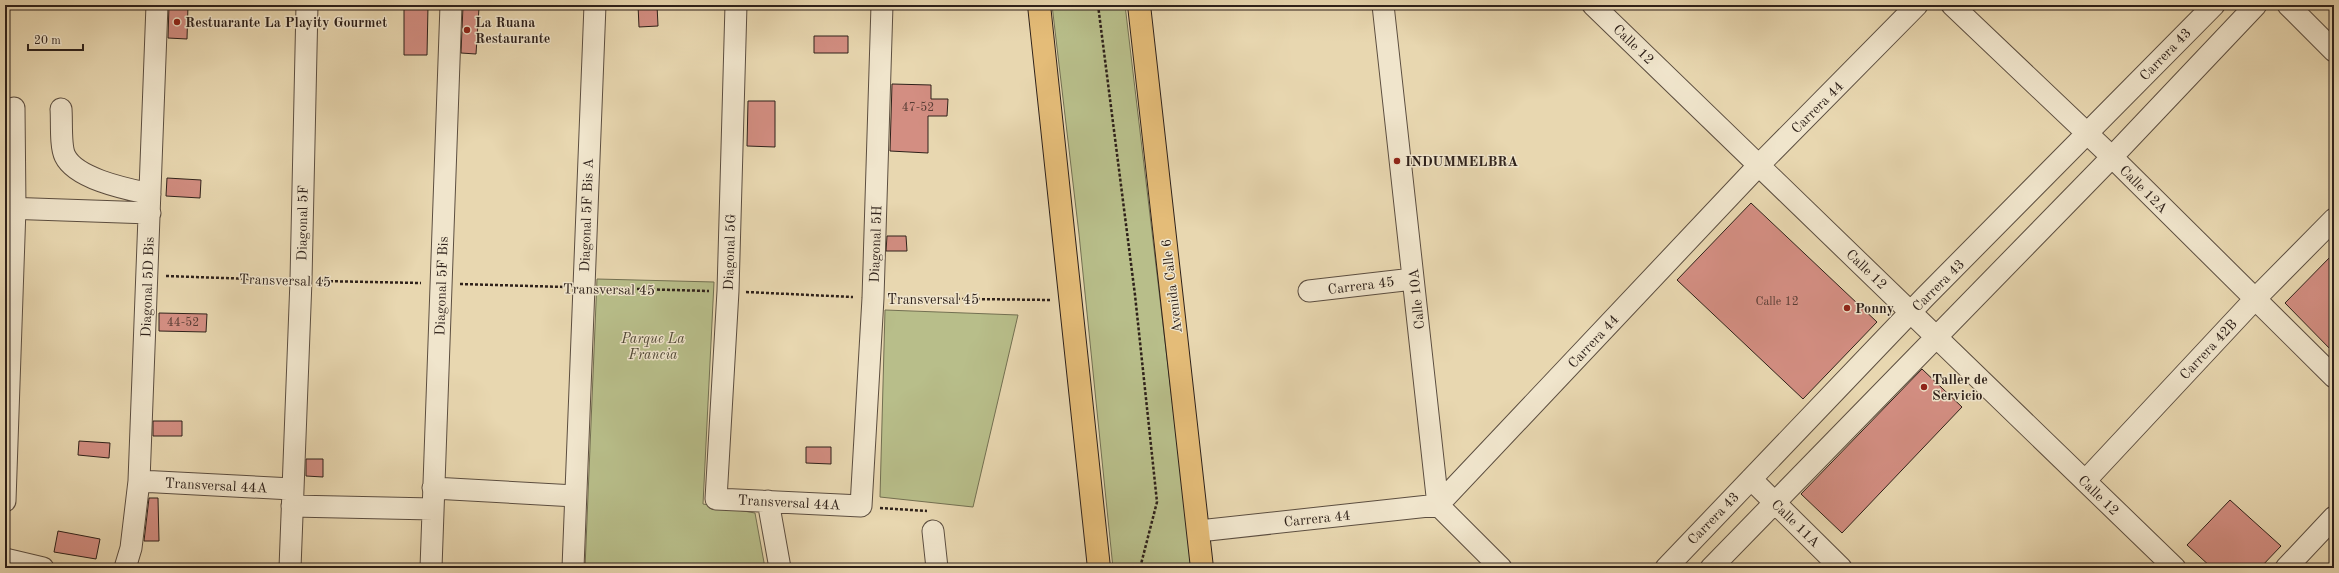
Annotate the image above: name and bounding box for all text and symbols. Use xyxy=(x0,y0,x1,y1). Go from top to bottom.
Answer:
place label: Restuarante La Playity Gourmet xyxy=(185,16,387,30)
place label: La Ruana Restaurante xyxy=(475,16,550,46)
marker: Restuarante La Playity Gourmet xyxy=(172,17,182,27)
street label: Calle 12 xyxy=(1610,22,1656,67)
marker: La Ruana Restaurante xyxy=(462,25,472,35)
scale bar xyxy=(28,26,83,52)
street label: Carrera 43 xyxy=(2137,26,2194,84)
text: 20 m xyxy=(34,35,61,47)
street label: Carrera 44 xyxy=(1789,79,1846,136)
house number: 47-52 xyxy=(902,101,934,114)
place label: INDUMMELBRA xyxy=(1405,155,1519,169)
marker: INDUMMELBRA xyxy=(1392,156,1402,166)
street label: Diagonal 5F Bis A xyxy=(578,158,596,272)
street label: Calle 12A xyxy=(2117,163,2170,216)
street label: Diagonal 5F xyxy=(295,185,311,261)
street label: Diagonal 5H xyxy=(868,205,884,283)
street label: Diagonal 5G xyxy=(722,214,738,291)
street label: Diagonal 5D Bis xyxy=(139,236,157,338)
street label: Diagonal 5F Bis xyxy=(433,236,451,336)
street label: Avenida Calle 6 xyxy=(1159,238,1185,334)
street label: Calle 12 xyxy=(1843,247,1889,292)
street label: Carrera 43 xyxy=(1910,257,1967,314)
street label: Calle 10A xyxy=(1407,267,1427,330)
street label: Transversal 45 xyxy=(239,272,331,290)
street label: Carrera 45 xyxy=(1327,275,1395,297)
street label: Transversal 45 xyxy=(563,282,655,298)
street label: Transversal 45 xyxy=(887,293,979,307)
house number: Calle 12 xyxy=(1755,296,1799,308)
place label: Ponny xyxy=(1855,302,1894,316)
marker: Ponny xyxy=(1842,303,1852,313)
street label: Carrera 44 xyxy=(1566,312,1622,371)
house number: 44-52 xyxy=(167,316,199,329)
street label: Carrera 42B xyxy=(2177,317,2240,383)
park label: Parque La Francia xyxy=(620,332,685,362)
place label: Taller de Servicio xyxy=(1932,373,1988,403)
marker: Taller de Servicio xyxy=(1919,382,1929,392)
street label: Calle 12 xyxy=(2075,473,2121,518)
street label: Transversal 44A xyxy=(164,476,268,496)
street label: Carrera 43 xyxy=(1685,490,1742,548)
street label: Transversal 44A xyxy=(737,493,841,513)
street label: Calle 11A xyxy=(1768,497,1822,550)
street label: Carrera 44 xyxy=(1283,509,1351,529)

